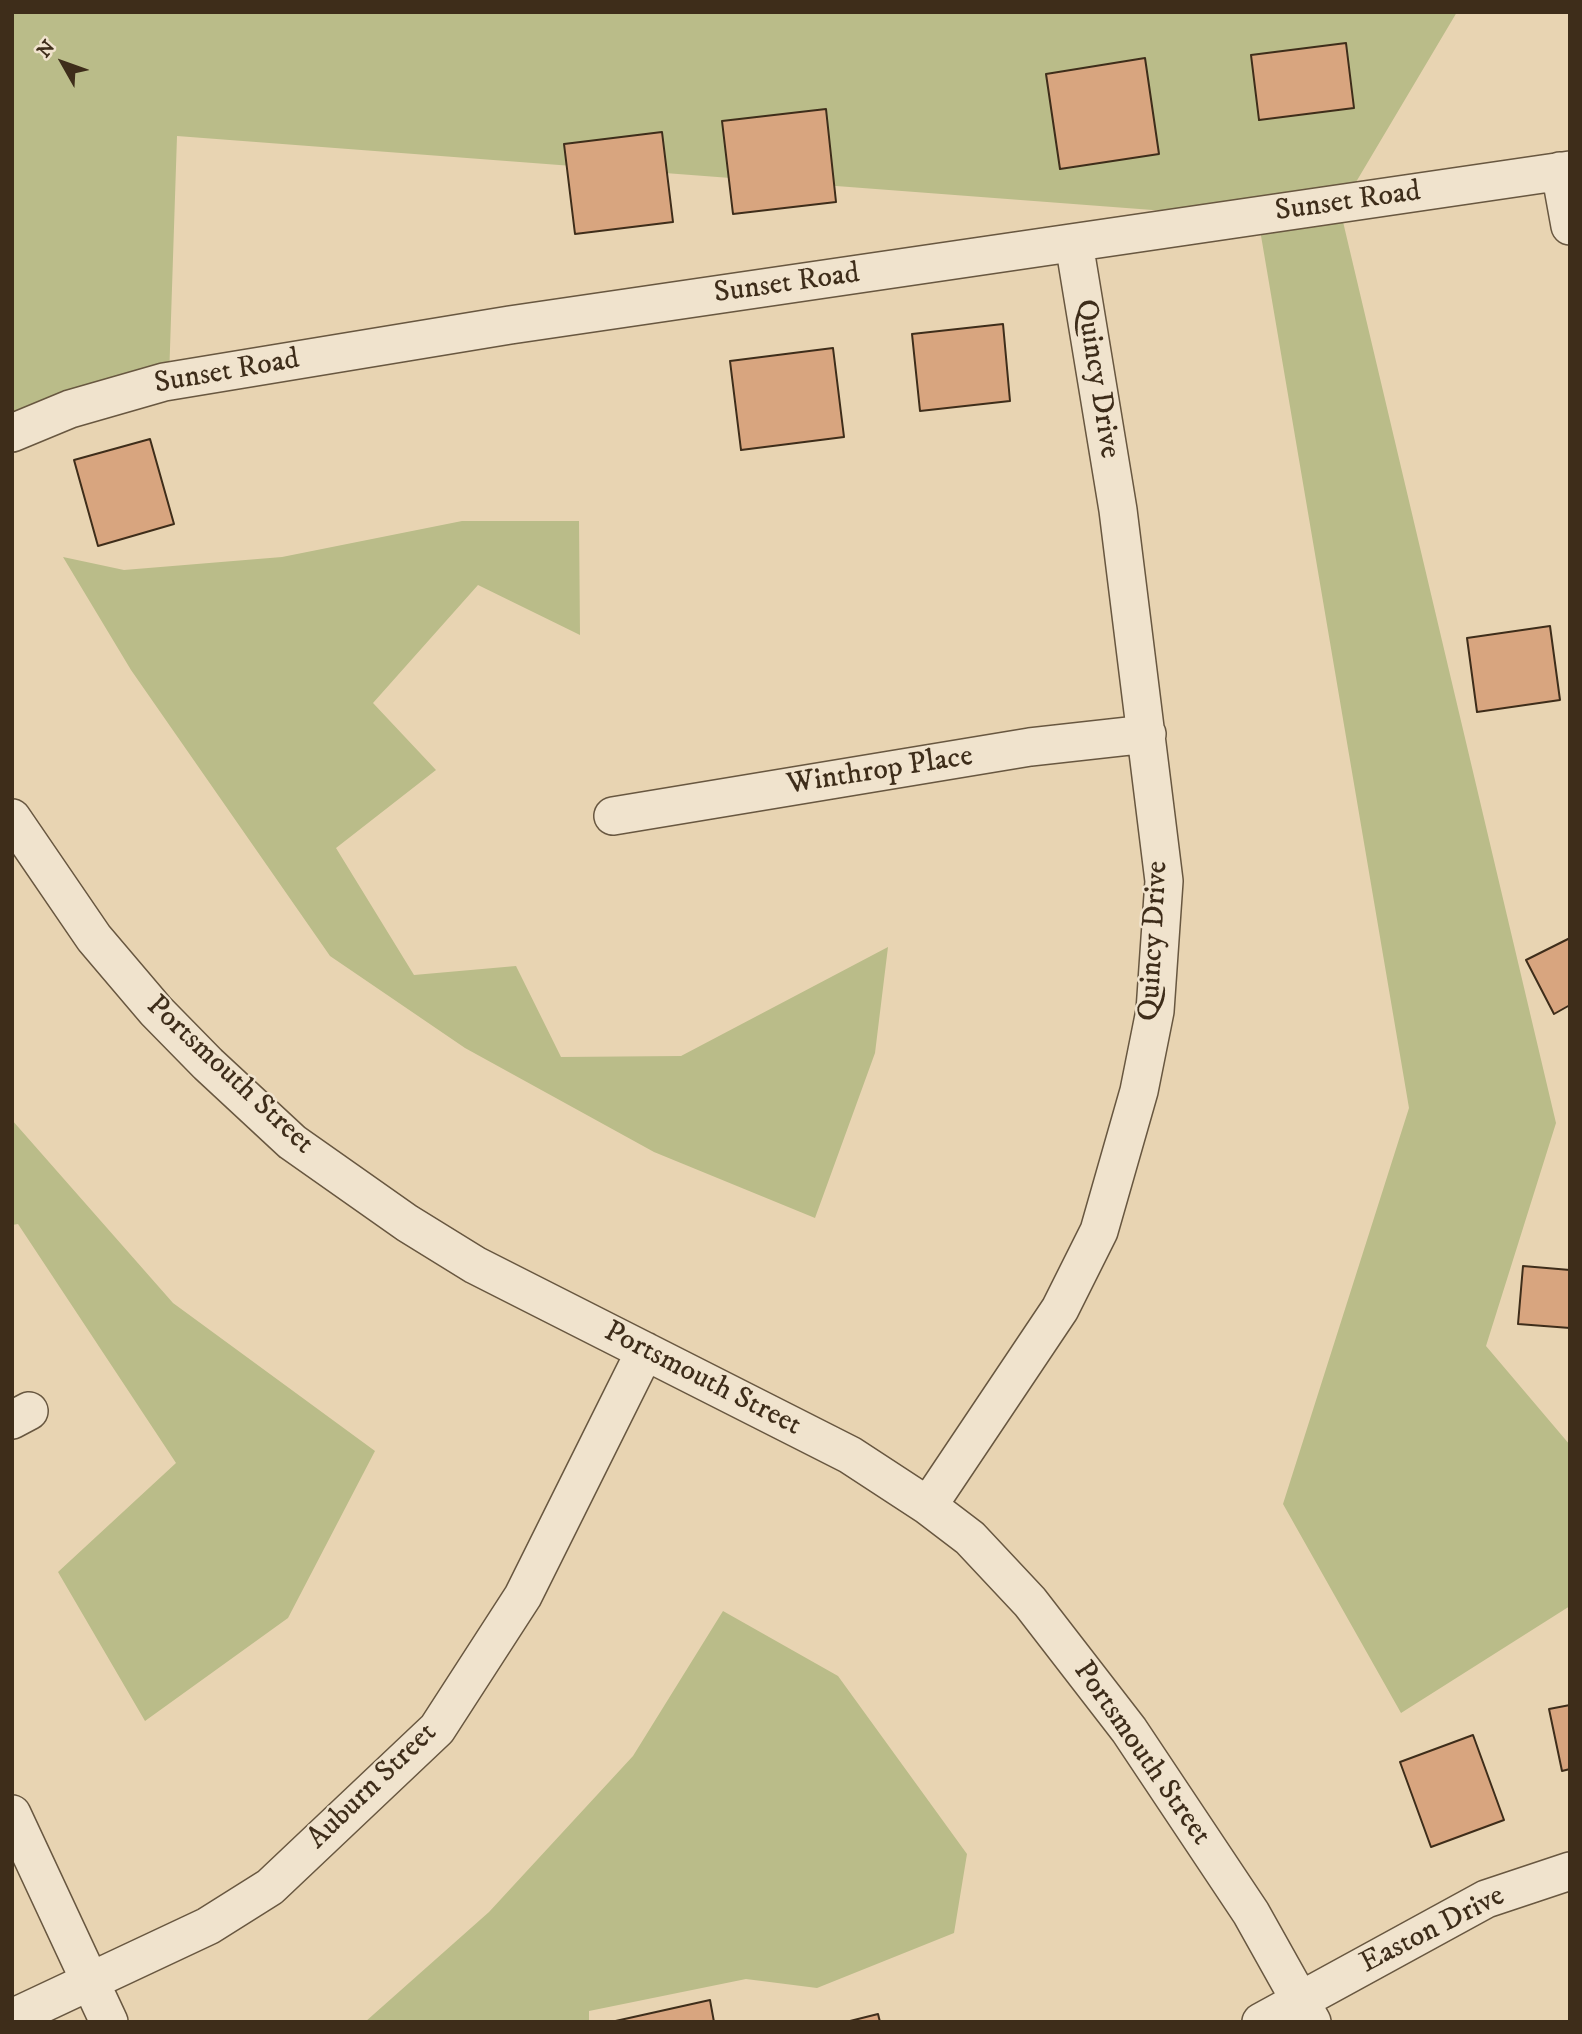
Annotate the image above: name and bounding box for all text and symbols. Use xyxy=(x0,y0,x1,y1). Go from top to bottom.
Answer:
north arrow xyxy=(28,28,98,98)
text: N xyxy=(33,36,60,63)
street label: Sunset Road xyxy=(1273,175,1423,231)
street label: Sunset Road xyxy=(712,257,862,313)
street label: Quincy Drive xyxy=(1066,297,1126,461)
street label: Sunset Road xyxy=(152,343,302,403)
street label: Winthrop Place xyxy=(785,740,975,804)
street label: Quincy Drive xyxy=(1133,860,1177,1022)
street label: Portsmouth Street xyxy=(138,989,320,1163)
street label: Portsmouth Street xyxy=(597,1315,807,1445)
street label: Portsmouth Street xyxy=(1064,1655,1218,1853)
street label: Auburn Street xyxy=(301,1716,445,1858)
street label: Easton Drive xyxy=(1355,1879,1511,1983)

